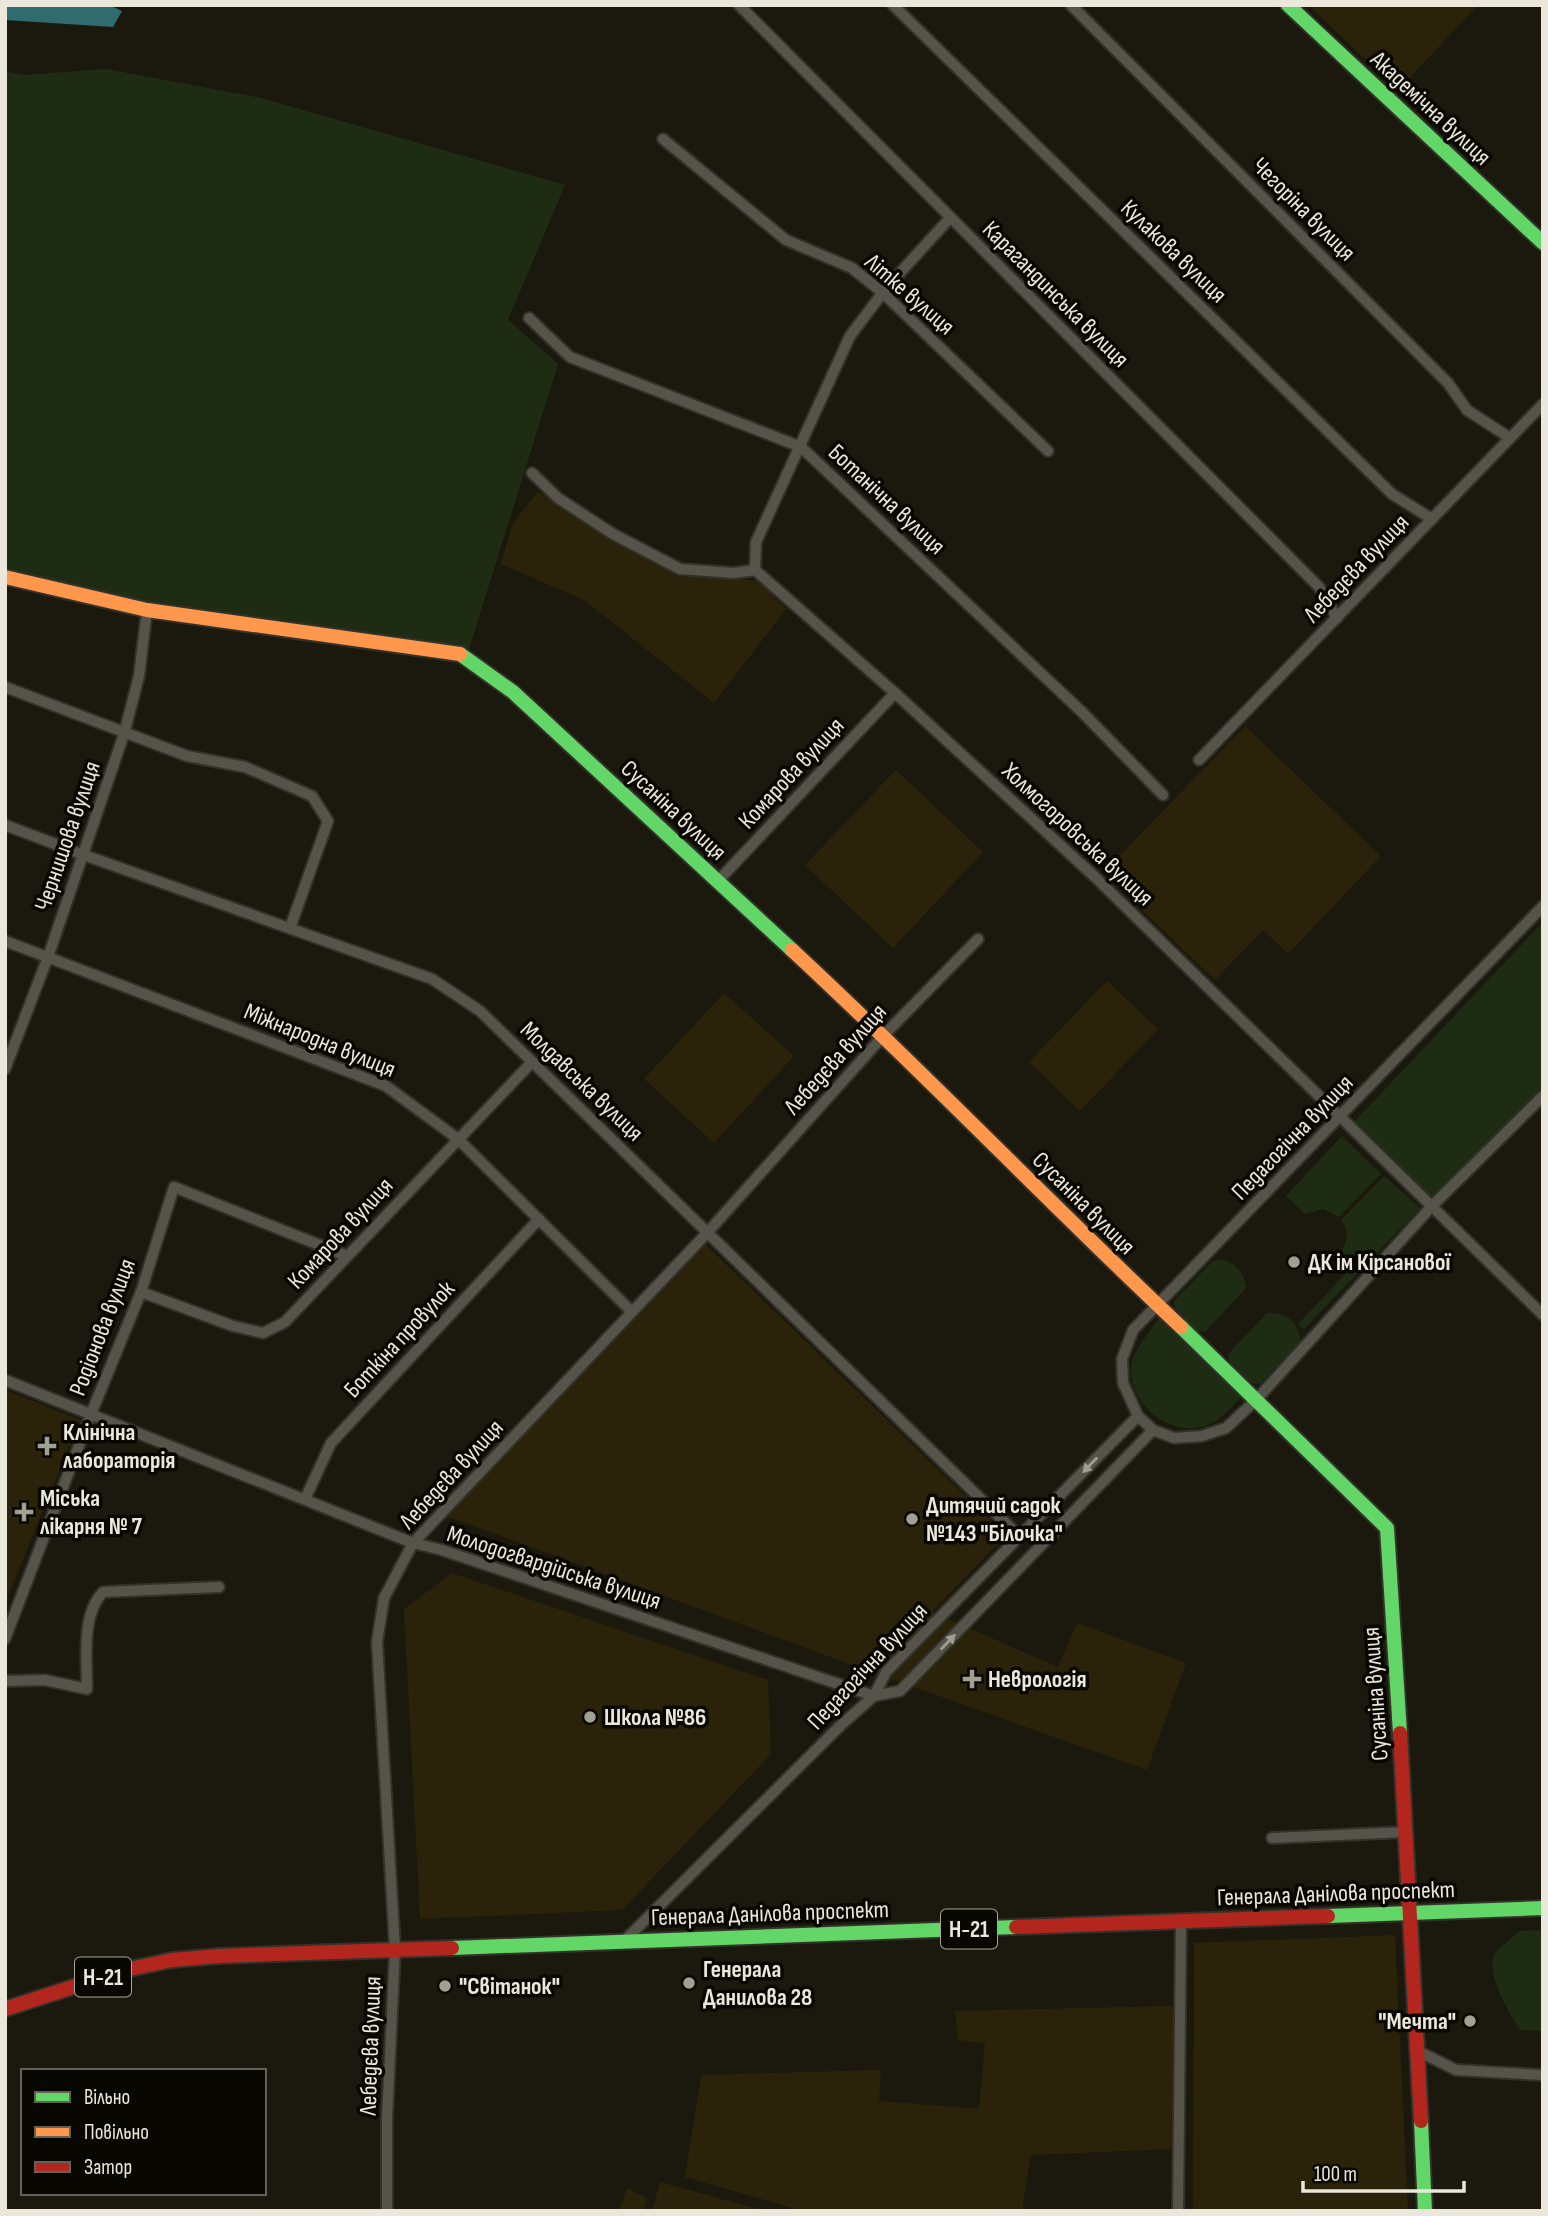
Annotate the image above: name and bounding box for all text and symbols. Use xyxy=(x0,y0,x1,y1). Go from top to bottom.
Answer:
street label: Академічна вулиця xyxy=(1364,44,1497,172)
street label: Чегоріна вулиця xyxy=(1246,152,1361,267)
street label: Кулакова вулиця xyxy=(1115,194,1233,309)
street label: Карагандинська вулиця xyxy=(976,215,1135,374)
street label: Літке вулиця xyxy=(858,247,960,341)
street label: Ботанічна вулиця xyxy=(822,438,951,561)
street label: Лебедєва вулиця xyxy=(1297,508,1415,629)
street label: Комарова вулиця xyxy=(733,712,850,835)
street label: Сусаніна вулиця xyxy=(615,754,732,867)
street label: Холмогоровська вулиця xyxy=(995,756,1159,912)
street label: Чернишова вулиця xyxy=(28,757,107,915)
street label: Міжнародна вулиця xyxy=(240,997,400,1084)
street label: Лебедєва вулиця xyxy=(777,998,893,1122)
street label: Молдавська вулиця xyxy=(514,1015,649,1147)
street label: Педагогічна вулиця xyxy=(1225,1069,1359,1206)
street label: Сусаніна вулиця xyxy=(1026,1146,1141,1261)
street label: Комарова вулиця xyxy=(282,1172,399,1295)
place label: ДК ім Кірсанової xyxy=(1308,1248,1452,1277)
marker: ДК ім Кірсанової xyxy=(1286,1254,1302,1270)
street label: Родіонова вулиця xyxy=(63,1255,142,1400)
street label: Боткіна провулок xyxy=(338,1274,462,1404)
street label: Лебедєва вулиця xyxy=(393,1414,509,1536)
place label: Клінічна лабораторія xyxy=(63,1418,175,1475)
marker: Клінічна лабораторія xyxy=(37,1436,57,1456)
one-way arrow xyxy=(1083,1456,1099,1473)
place label: Міська лікарня № 7 xyxy=(40,1484,143,1541)
place label: Дитячий садок №143 "Білочка" xyxy=(926,1491,1063,1548)
marker: Міська лікарня № 7 xyxy=(14,1502,34,1522)
marker: Дитячий садок №143 "Білочка" xyxy=(904,1511,920,1527)
street label: Молодогвардійська вулиця xyxy=(443,1519,664,1616)
street label: Педагогічна вулиця xyxy=(801,1597,934,1736)
street label: Сусаніна вулиця xyxy=(1356,1626,1395,1762)
one-way arrow xyxy=(939,1633,956,1650)
place label: Неврологія xyxy=(988,1665,1087,1694)
marker: Неврологія xyxy=(962,1669,982,1689)
place label: Школа №86 xyxy=(604,1703,706,1732)
marker: Школа №86 xyxy=(582,1709,598,1725)
street label: Генерала Данілова проспект xyxy=(1217,1875,1456,1912)
street label: Генерала Данілова проспект xyxy=(651,1895,890,1932)
road number: Н-21 xyxy=(941,1910,997,1948)
place label: Генерала Данилова 28 xyxy=(703,1955,812,2012)
road number: Н-21 xyxy=(75,1958,131,1996)
place label: "Світанок" xyxy=(459,1972,560,2001)
marker: Генерала Данилова 28 xyxy=(681,1975,697,1991)
street label: Лебедєва вулиця xyxy=(354,1976,387,2117)
marker: "Світанок" xyxy=(437,1978,453,1994)
place label: "Мечта" xyxy=(1378,2007,1456,2036)
marker: "Мечта" xyxy=(1462,2013,1478,2029)
legend xyxy=(21,2069,266,2195)
text: Вільно xyxy=(84,2085,130,2110)
text: Повільно xyxy=(84,2120,149,2145)
scale bar xyxy=(1303,2150,1464,2194)
text: Затор xyxy=(84,2155,132,2180)
text: 100 m xyxy=(1314,2162,1357,2187)

